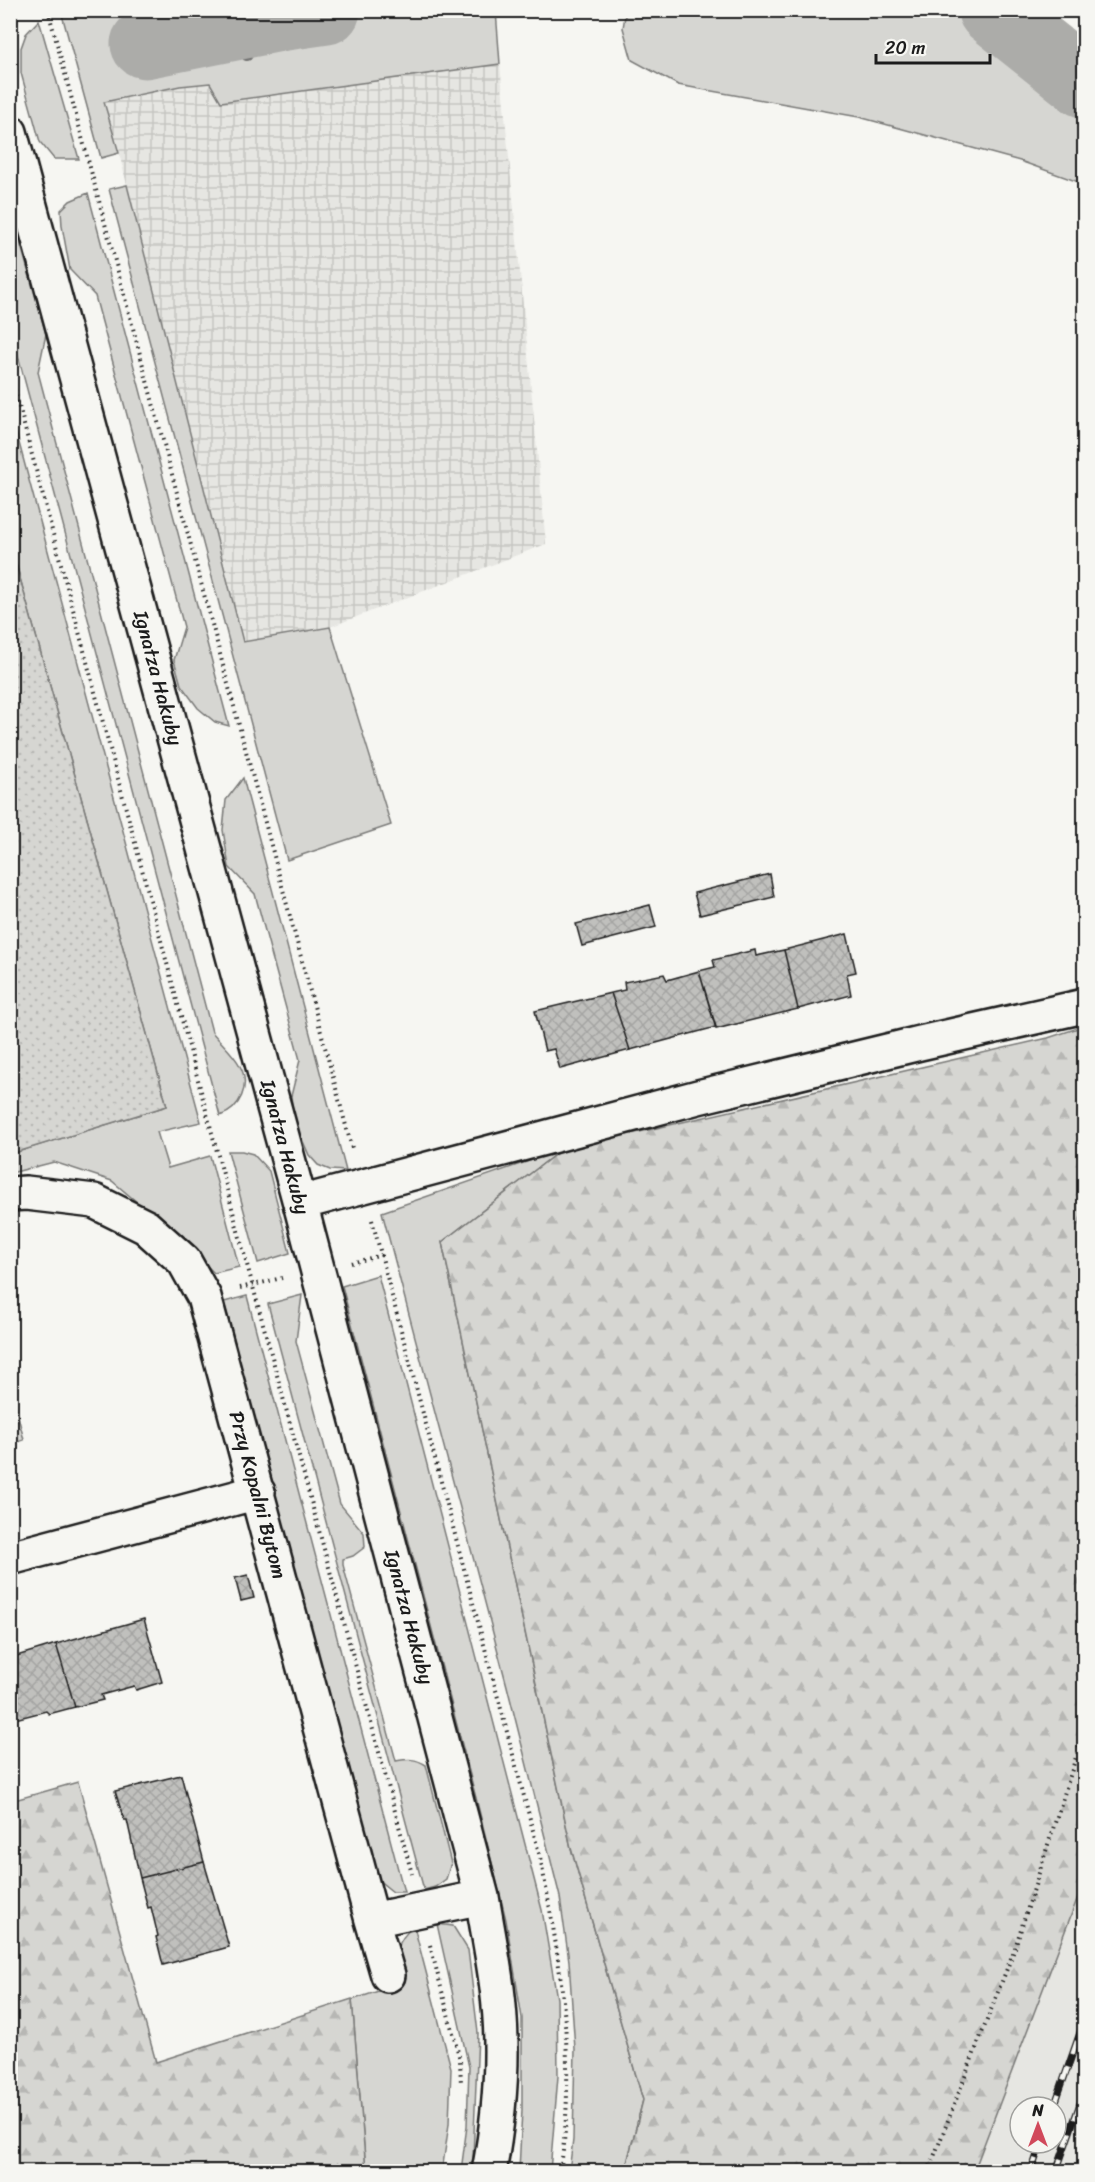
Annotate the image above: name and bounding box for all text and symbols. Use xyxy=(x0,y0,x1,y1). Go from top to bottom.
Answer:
scale bar xyxy=(876,27,990,65)
text: 20 m xyxy=(885,32,925,64)
street label: Ignatza Hakuby xyxy=(123,606,193,750)
street label: Ignatza Hakuby xyxy=(250,1075,320,1219)
street label: Przy Kopalni Bytom xyxy=(219,1407,297,1583)
street label: Ignatza Hakuby xyxy=(374,1545,444,1689)
north arrow xyxy=(1008,2095,1068,2155)
text: N xyxy=(1031,2096,1044,2125)

